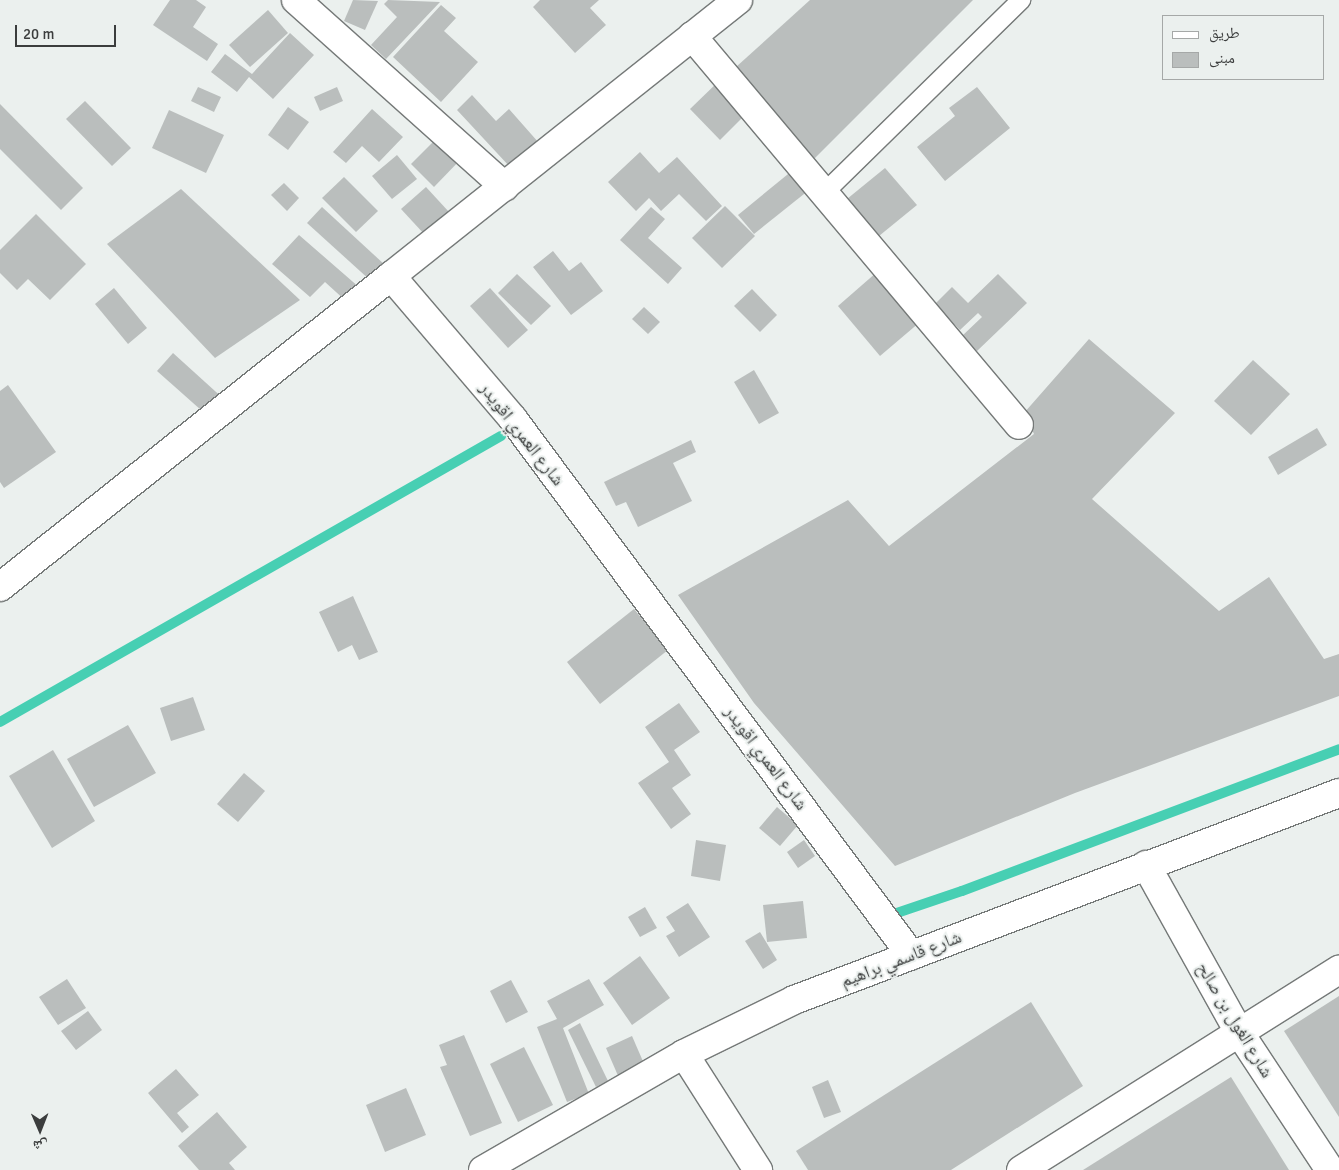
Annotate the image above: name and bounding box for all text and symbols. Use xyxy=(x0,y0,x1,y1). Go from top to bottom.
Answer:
scale bar xyxy=(18,15,119,47)
legend xyxy=(1162,15,1324,80)
text: طريق xyxy=(1209,24,1240,42)
text: 20 m xyxy=(23,25,54,43)
text: مبنى xyxy=(1209,49,1235,67)
street label: شارع العمري اقويدر xyxy=(475,378,569,490)
street label: شارع العمري اقويدر xyxy=(720,701,812,815)
street label: شارع قاسمي براهيم xyxy=(838,926,964,992)
street label: شارع الغول بن صالح xyxy=(1192,958,1278,1082)
north arrow xyxy=(15,1105,65,1155)
text: ش xyxy=(33,1137,48,1154)

